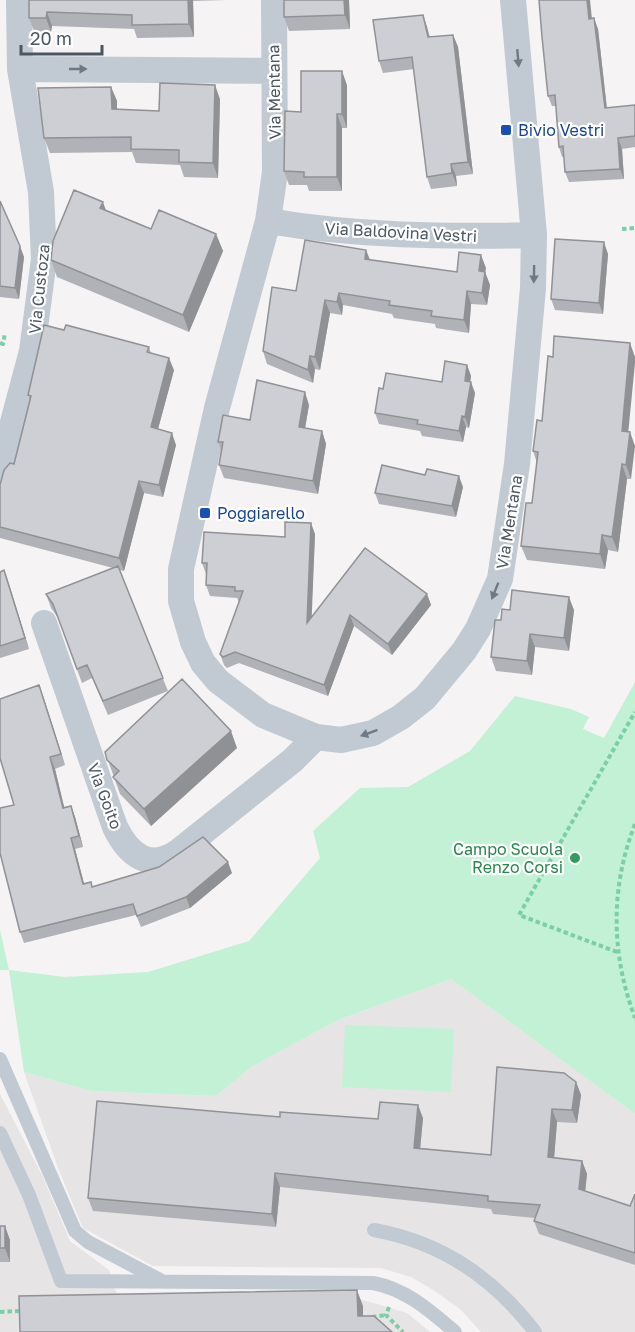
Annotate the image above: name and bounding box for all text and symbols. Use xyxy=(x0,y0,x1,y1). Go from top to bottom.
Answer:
scale bar xyxy=(21,18,102,56)
text: 20 m xyxy=(30,27,72,49)
street label: Via Mentana xyxy=(263,44,285,140)
one-way arrow xyxy=(513,49,523,68)
one-way arrow xyxy=(69,64,88,74)
place label: Bivio Vestri xyxy=(518,120,604,140)
marker: Bivio Vestri xyxy=(499,123,513,137)
street label: Via Baldovina Vestri xyxy=(324,218,478,246)
street label: Via Custoza xyxy=(24,243,54,335)
one-way arrow xyxy=(529,264,538,283)
street label: Via Mentana xyxy=(492,473,526,571)
place label: Poggiarello xyxy=(217,503,305,523)
marker: Poggiarello xyxy=(198,506,212,520)
one-way arrow xyxy=(490,583,500,601)
one-way arrow xyxy=(360,729,378,739)
street label: Via Goito xyxy=(83,760,127,832)
place label: Campo Scuola Renzo Corsi xyxy=(453,839,563,877)
marker: Campo Scuola Renzo Corsi xyxy=(568,851,582,865)

